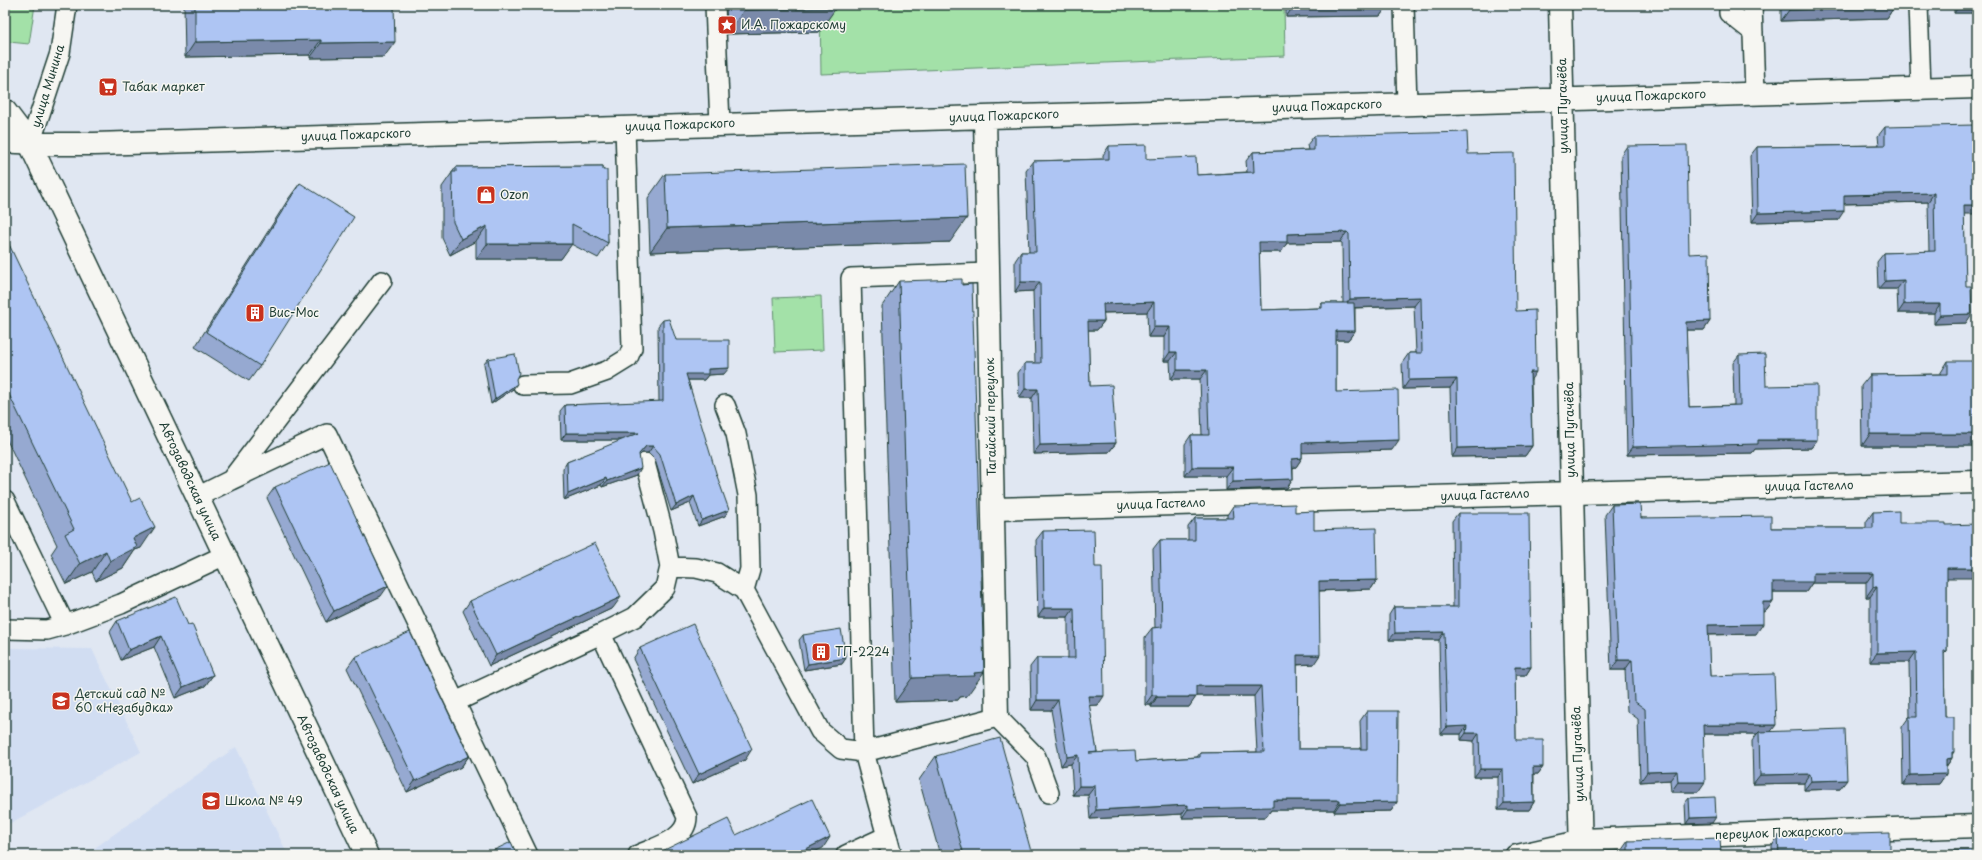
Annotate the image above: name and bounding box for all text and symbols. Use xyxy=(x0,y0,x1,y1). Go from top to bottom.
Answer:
place icon: И.А. Пожарскому xyxy=(716,14,738,36)
place label: И.А. Пожарскому xyxy=(741,15,846,33)
street label: улица Минина xyxy=(26,41,68,130)
street label: улица Пугачёва xyxy=(1552,57,1572,154)
supermarket icon: Табак маркет xyxy=(97,76,119,98)
place label: Табак маркет xyxy=(122,77,205,95)
street label: улица Пожарского xyxy=(1596,84,1707,106)
street label: улица Пожарского xyxy=(1272,94,1383,116)
street label: улица Пожарского xyxy=(949,104,1060,126)
street label: улица Пожарского xyxy=(625,113,736,135)
street label: улица Пожарского xyxy=(301,123,412,145)
shop icon: Ozon xyxy=(475,184,497,206)
place label: Ozon xyxy=(500,185,529,203)
building icon: Вис-Мос xyxy=(244,302,266,324)
place label: Вис-Мос xyxy=(269,303,319,321)
street label: Тагайский переулок xyxy=(980,357,1000,476)
street label: улица Пугачёва xyxy=(1559,381,1579,478)
street label: Автозаводская улица xyxy=(155,418,227,544)
street label: улица Гастелло xyxy=(1764,475,1854,495)
street label: улица Гастелло xyxy=(1440,483,1530,505)
street label: улица Гастелло xyxy=(1116,492,1206,514)
building icon: ТП-2224 xyxy=(810,641,832,663)
place label: ТП-2224 xyxy=(835,642,890,660)
place label: Детский сад № 60 «Незабудка» xyxy=(74,684,173,716)
school or university icon: Детский сад № 60 «Незабудка» xyxy=(50,690,72,712)
street label: улица Пугачёва xyxy=(1566,705,1588,802)
street label: Автозаводская улица xyxy=(293,711,365,837)
school or university icon: Школа № 49 xyxy=(200,790,222,812)
place label: Школа № 49 xyxy=(225,791,303,809)
street label: переулок Пожарского xyxy=(1715,821,1844,843)

